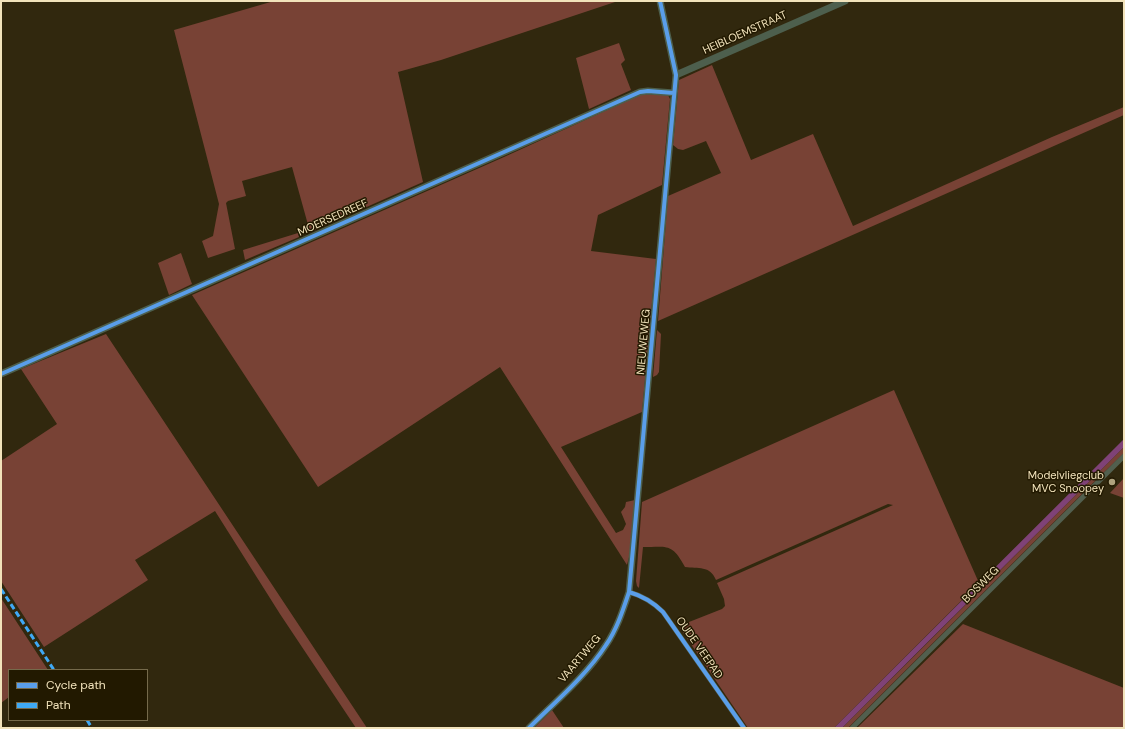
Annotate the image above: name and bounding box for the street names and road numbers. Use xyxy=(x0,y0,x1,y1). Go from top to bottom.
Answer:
street label: HEIBLOEMSTRAAT xyxy=(701,9,789,57)
street label: MOERSEDREEF xyxy=(296,197,370,239)
street label: NIEUWEWEG xyxy=(635,309,653,375)
street label: BOSWEG xyxy=(960,564,1002,606)
street label: OUDE VEEPAD xyxy=(673,615,725,681)
street label: VAARTWEG xyxy=(556,632,604,686)

